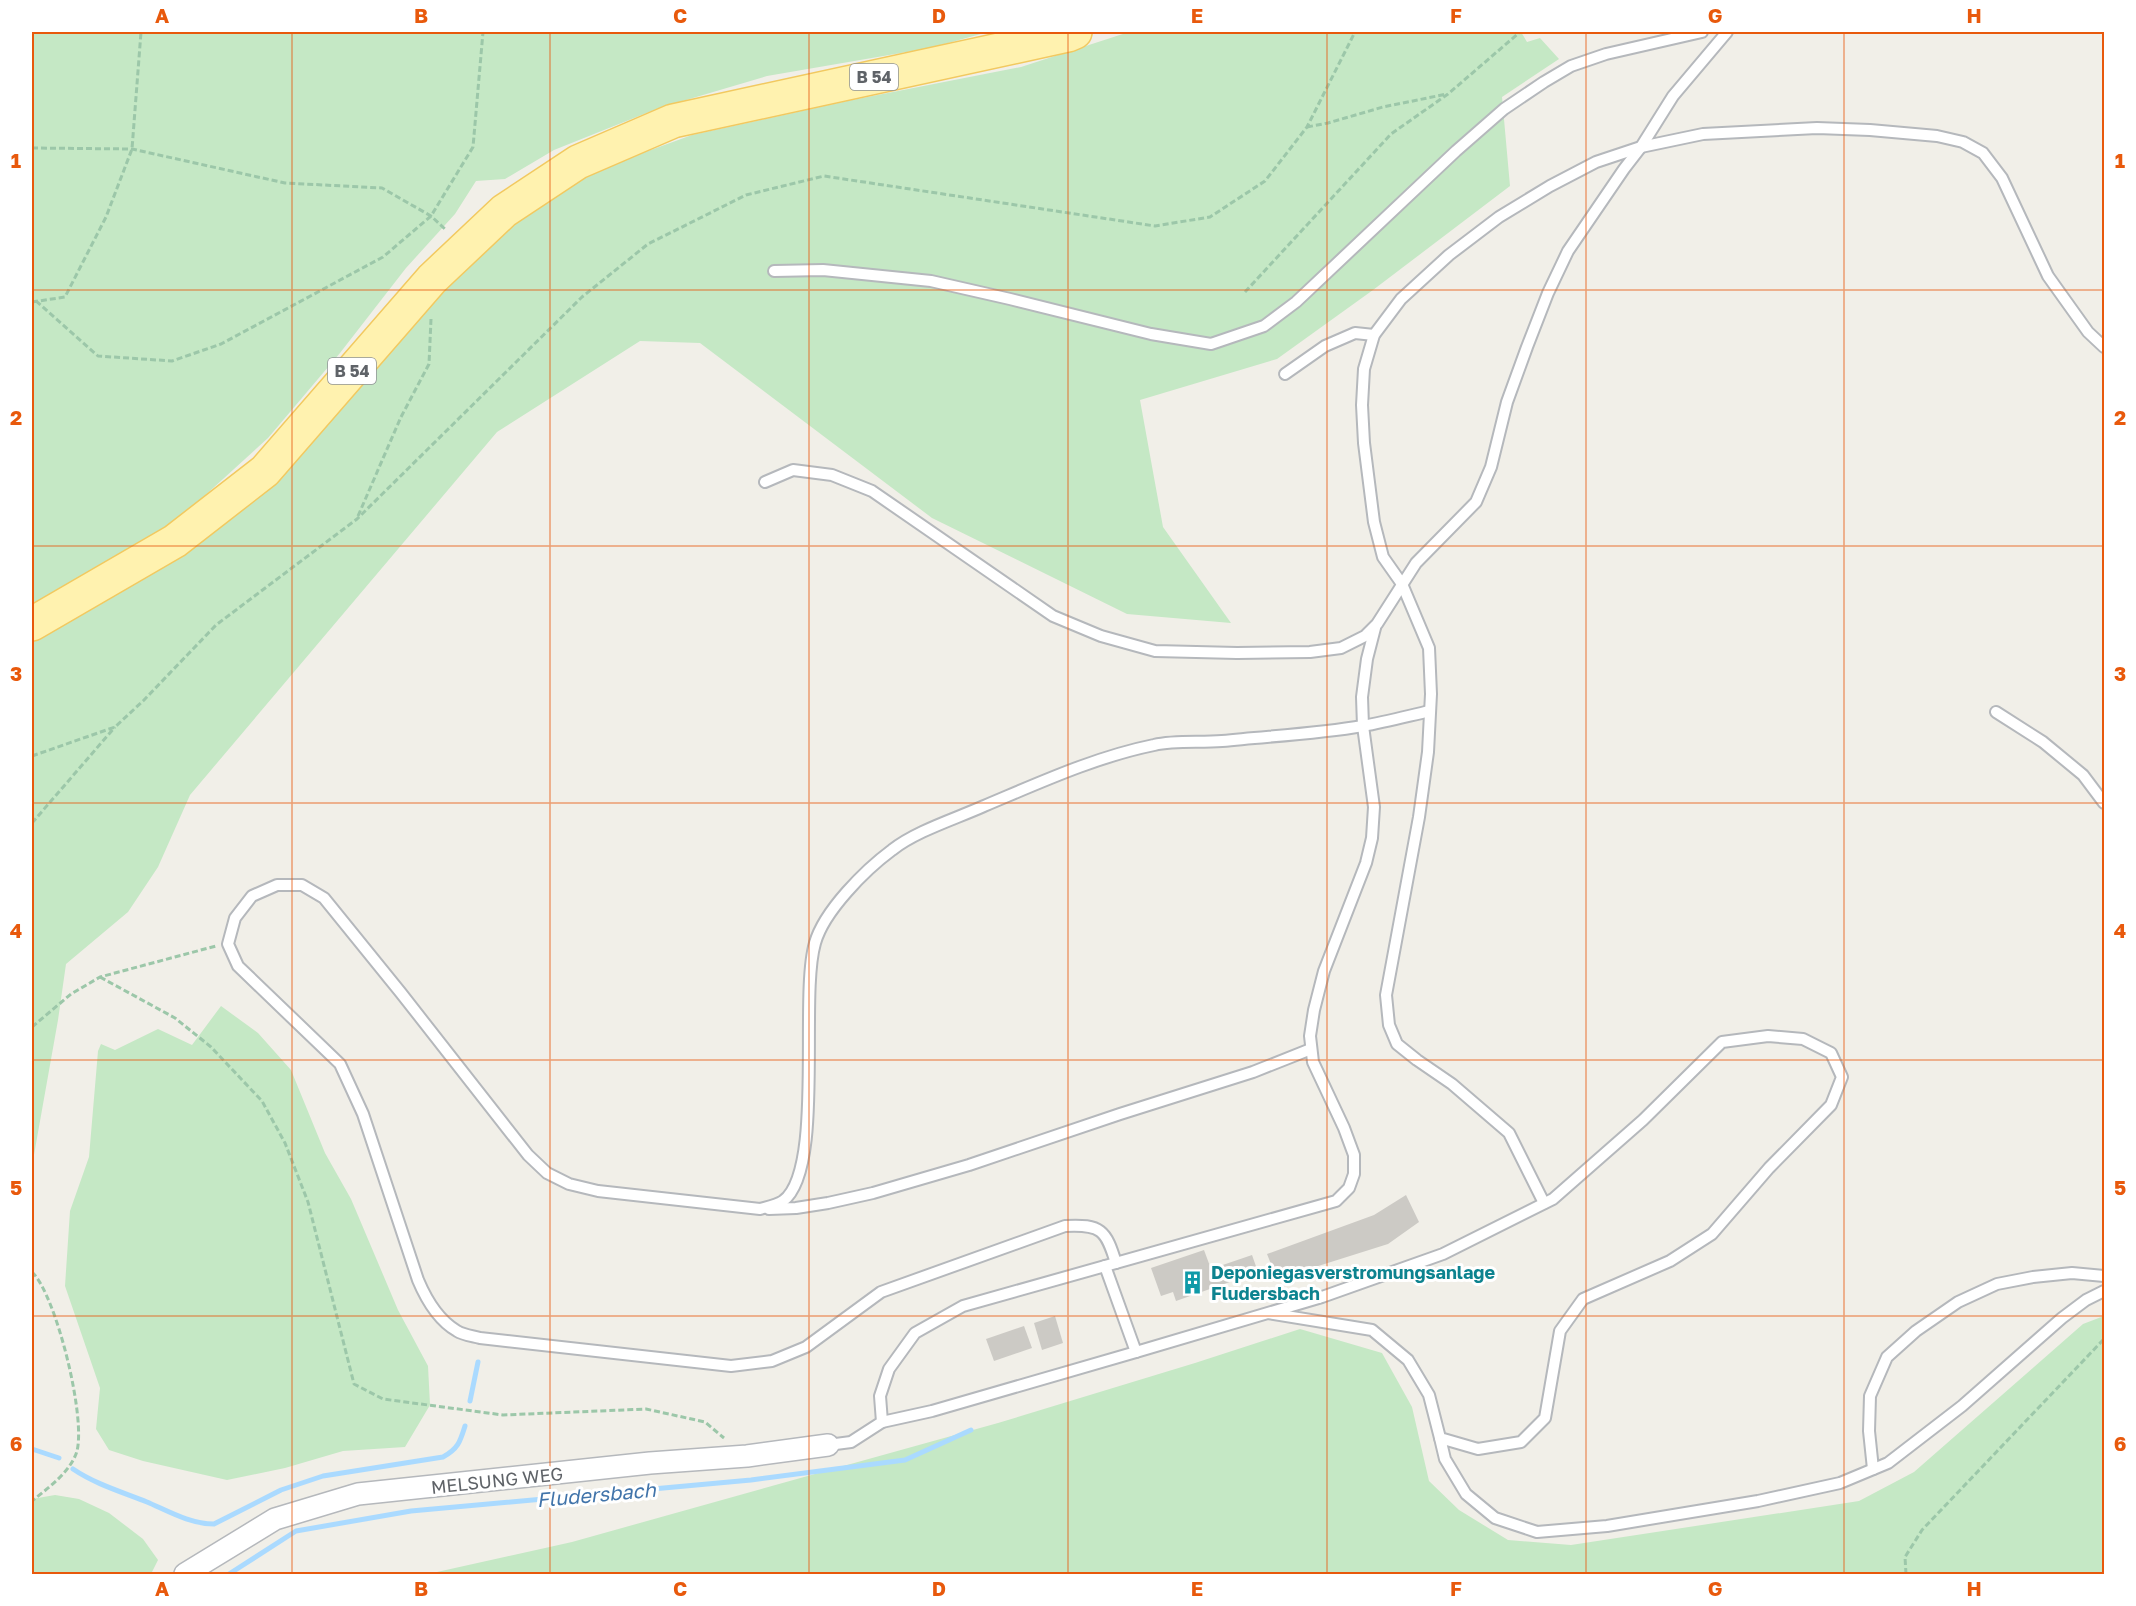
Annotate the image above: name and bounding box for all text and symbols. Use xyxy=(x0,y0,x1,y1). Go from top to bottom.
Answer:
text: A xyxy=(155,3,169,27)
text: B xyxy=(414,3,428,27)
text: C xyxy=(673,3,687,27)
text: D xyxy=(932,3,946,27)
text: E xyxy=(1191,3,1203,27)
text: F xyxy=(1450,3,1462,27)
text: G xyxy=(1708,3,1722,27)
text: H xyxy=(1966,3,1982,27)
road number: B 54 xyxy=(850,64,898,90)
text: 1 xyxy=(11,148,21,172)
text: 1 xyxy=(2115,148,2125,172)
road number: B 54 xyxy=(328,358,376,384)
text: 2 xyxy=(10,405,22,429)
text: 2 xyxy=(2114,405,2126,429)
text: 3 xyxy=(10,661,22,685)
text: 3 xyxy=(2114,661,2126,685)
text: 4 xyxy=(10,918,22,942)
text: 4 xyxy=(2114,918,2126,942)
text: 5 xyxy=(10,1175,22,1199)
text: 5 xyxy=(2114,1175,2126,1199)
place label: Deponiegasverstromungsanlage Fludersbach xyxy=(1211,1261,1495,1304)
building icon: Deponiegasverstromungsanlage Fludersbach xyxy=(1180,1269,1206,1295)
text: 6 xyxy=(10,1431,22,1455)
text: 6 xyxy=(2114,1431,2126,1455)
street label: MELSUNG WEG xyxy=(430,1462,564,1498)
water label: Fludersbach xyxy=(535,1477,657,1511)
text: A xyxy=(155,1576,169,1600)
text: B xyxy=(414,1576,428,1600)
text: C xyxy=(673,1576,687,1600)
text: D xyxy=(932,1576,946,1600)
text: E xyxy=(1191,1576,1203,1600)
text: F xyxy=(1450,1576,1462,1600)
text: G xyxy=(1708,1576,1722,1600)
text: H xyxy=(1966,1576,1982,1600)

